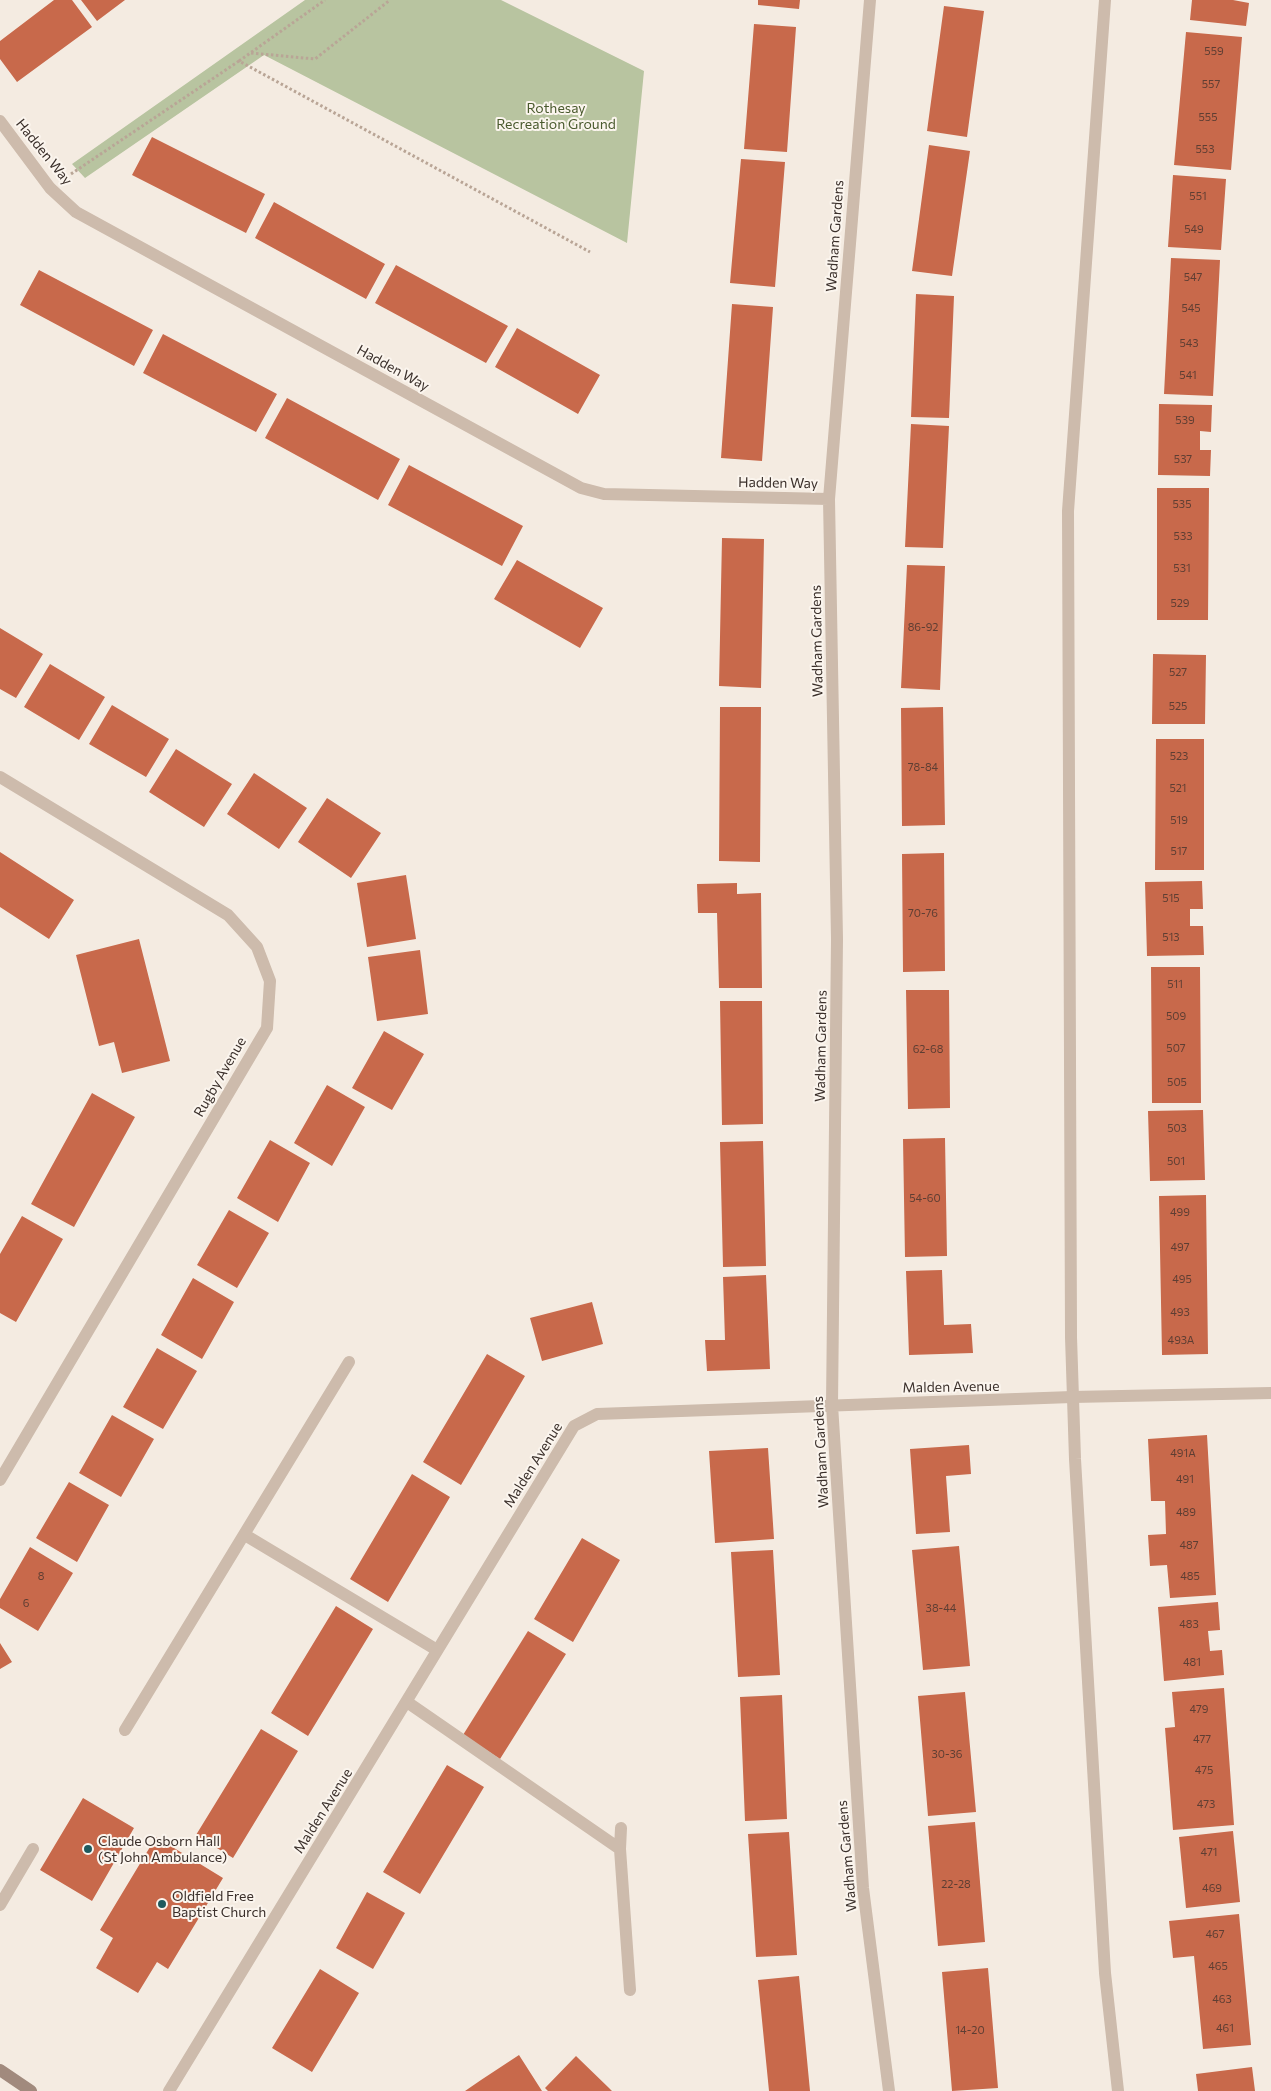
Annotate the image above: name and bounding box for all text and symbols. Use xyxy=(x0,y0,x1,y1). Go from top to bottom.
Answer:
house number: 559 xyxy=(1204,44,1224,58)
house number: 557 xyxy=(1202,77,1220,91)
park label: Rothesay Recreation Ground xyxy=(496,100,616,132)
house number: 555 xyxy=(1199,110,1217,124)
street label: Hadden Way xyxy=(12,116,76,188)
house number: 553 xyxy=(1196,142,1214,156)
street label: Wadham Gardens xyxy=(823,180,847,292)
house number: 551 xyxy=(1189,189,1207,203)
house number: 549 xyxy=(1184,222,1204,236)
house number: 547 xyxy=(1184,270,1202,284)
house number: 545 xyxy=(1181,301,1201,315)
house number: 543 xyxy=(1179,336,1199,350)
street label: Hadden Way xyxy=(354,341,432,395)
house number: 541 xyxy=(1179,368,1197,382)
house number: 539 xyxy=(1175,413,1195,427)
house number: 537 xyxy=(1174,452,1192,466)
street label: Hadden Way xyxy=(738,474,818,492)
house number: 535 xyxy=(1173,497,1191,511)
house number: 533 xyxy=(1174,529,1192,543)
house number: 531 xyxy=(1173,561,1191,575)
street label: Wadham Gardens xyxy=(808,585,826,697)
house number: 529 xyxy=(1170,596,1190,610)
house number: 86-92 xyxy=(908,620,938,634)
house number: 527 xyxy=(1169,665,1187,679)
house number: 525 xyxy=(1169,699,1187,713)
house number: 523 xyxy=(1170,749,1188,763)
house number: 78-84 xyxy=(908,760,938,774)
house number: 521 xyxy=(1169,781,1187,795)
house number: 519 xyxy=(1170,813,1188,827)
house number: 517 xyxy=(1171,844,1187,858)
house number: 515 xyxy=(1162,891,1180,905)
house number: 70-76 xyxy=(908,906,938,920)
house number: 513 xyxy=(1162,930,1180,944)
house number: 511 xyxy=(1167,977,1183,991)
street label: Wadham Gardens xyxy=(812,990,830,1102)
house number: 509 xyxy=(1166,1009,1186,1023)
street label: Rugby Avenue xyxy=(190,1034,250,1120)
house number: 507 xyxy=(1166,1041,1186,1055)
house number: 62-68 xyxy=(913,1042,943,1056)
house number: 505 xyxy=(1167,1075,1187,1089)
house number: 503 xyxy=(1167,1121,1187,1135)
house number: 501 xyxy=(1167,1154,1185,1168)
house number: 54-60 xyxy=(909,1191,941,1205)
house number: 499 xyxy=(1170,1205,1190,1219)
house number: 497 xyxy=(1170,1240,1190,1254)
house number: 495 xyxy=(1172,1272,1192,1286)
house number: 493 xyxy=(1170,1305,1190,1319)
house number: 493A xyxy=(1168,1333,1194,1347)
street label: Malden Avenue xyxy=(902,1378,1000,1396)
street label: Wadham Gardens xyxy=(810,1396,832,1508)
street label: Malden Avenue xyxy=(500,1419,566,1511)
house number: 491A xyxy=(1170,1446,1196,1460)
house number: 491 xyxy=(1176,1472,1194,1486)
house number: 489 xyxy=(1176,1505,1196,1519)
house number: 487 xyxy=(1179,1538,1199,1552)
house number: 8 xyxy=(38,1569,44,1583)
house number: 485 xyxy=(1180,1569,1200,1583)
house number: 6 xyxy=(23,1596,29,1610)
house number: 38-44 xyxy=(926,1601,956,1615)
house number: 483 xyxy=(1179,1617,1199,1631)
house number: 481 xyxy=(1183,1655,1201,1669)
house number: 479 xyxy=(1190,1702,1208,1716)
house number: 477 xyxy=(1193,1732,1211,1746)
house number: 30-36 xyxy=(931,1747,963,1761)
house number: 475 xyxy=(1195,1763,1213,1777)
street label: Malden Avenue xyxy=(290,1765,356,1857)
house number: 473 xyxy=(1197,1797,1215,1811)
street label: Wadham Gardens xyxy=(834,1799,860,1913)
place label: Claude Osborn Hall (St John Ambulance) xyxy=(98,1833,227,1865)
marker: Claude Osborn Hall (St John Ambulance) xyxy=(82,1843,94,1855)
house number: 471 xyxy=(1201,1845,1217,1859)
house number: 22-28 xyxy=(941,1877,971,1891)
house number: 469 xyxy=(1202,1881,1222,1895)
place label: Oldfield Free Baptist Church xyxy=(172,1888,266,1920)
marker: Oldfield Free Baptist Church xyxy=(156,1898,168,1910)
house number: 467 xyxy=(1205,1927,1225,1941)
house number: 465 xyxy=(1208,1959,1228,1973)
house number: 463 xyxy=(1212,1992,1232,2006)
house number: 461 xyxy=(1216,2021,1234,2035)
house number: 14-20 xyxy=(955,2023,985,2037)

